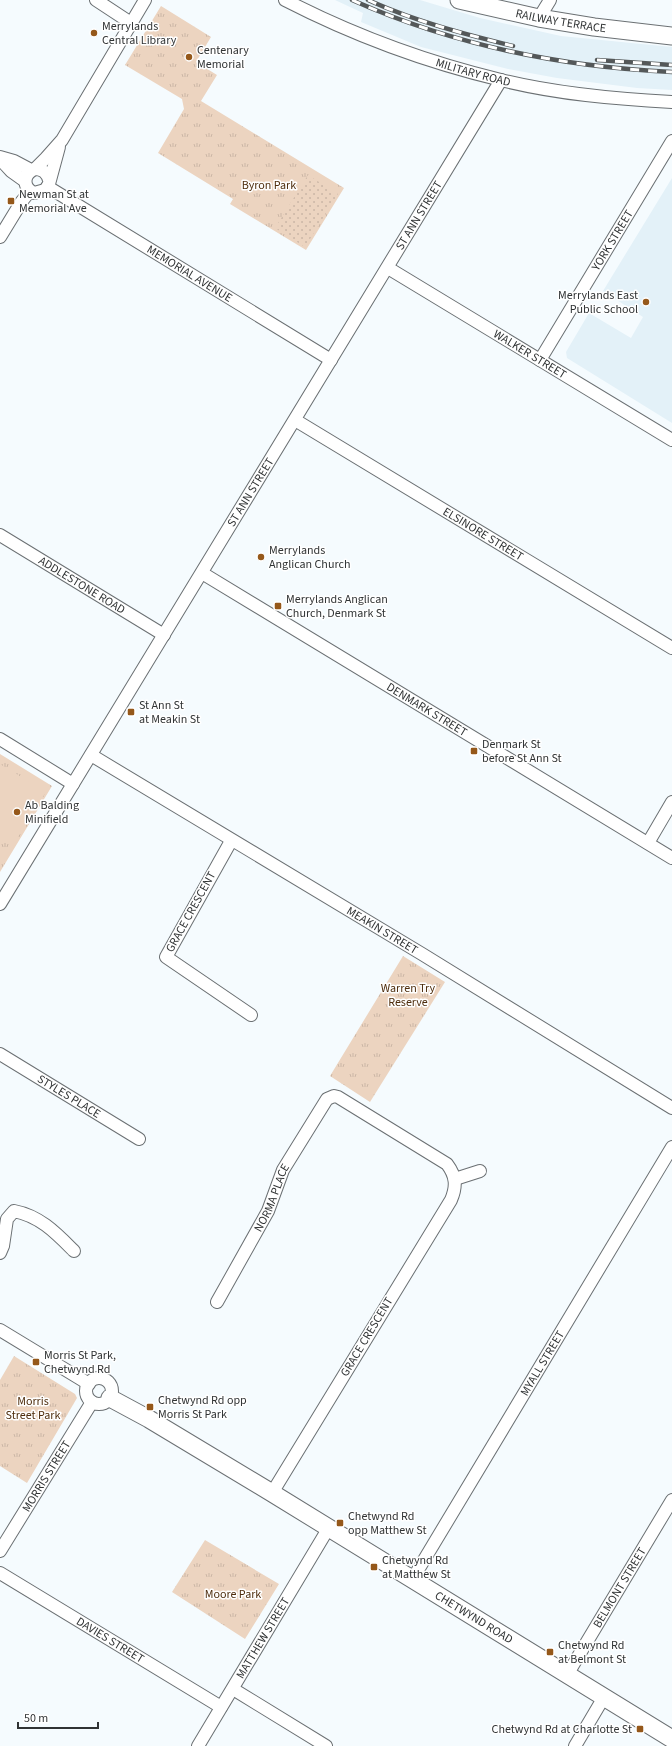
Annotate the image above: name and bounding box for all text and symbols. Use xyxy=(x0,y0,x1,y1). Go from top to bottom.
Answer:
street label: RAILWAY TERRACE xyxy=(514,4,607,37)
place label: Merrylands Central Library xyxy=(102,18,177,49)
marker: Merrylands Central Library xyxy=(89,28,99,38)
place label: Centenary Memorial xyxy=(197,42,249,73)
marker: Centenary Memorial xyxy=(184,52,194,62)
street label: MILITARY ROAD xyxy=(434,54,512,91)
park label: Byron Park xyxy=(242,177,296,194)
street label: ST ANN STREET xyxy=(391,177,447,253)
place label: Newman St at Memorial Ave xyxy=(19,186,89,217)
marker: Newman St at Memorial Ave xyxy=(6,196,16,206)
street label: YORK STREET xyxy=(587,206,637,275)
street label: MEMORIAL AVENUE xyxy=(144,241,236,306)
place label: Merrylands East Public School xyxy=(558,287,638,318)
marker: Merrylands East Public School xyxy=(641,297,651,307)
street label: WALKER STREET xyxy=(490,325,570,383)
street label: ST ANN STREET xyxy=(223,454,278,530)
street label: ELSINORE STREET xyxy=(440,503,527,565)
place label: Merrylands Anglican Church xyxy=(269,542,350,573)
street label: ADDLESTONE ROAD xyxy=(35,552,129,618)
marker: Merrylands Anglican Church xyxy=(256,552,266,562)
place label: Merrylands Anglican Church, Denmark St xyxy=(286,591,388,622)
marker: Merrylands Anglican Church, Denmark St xyxy=(273,601,283,611)
street label: DENMARK STREET xyxy=(383,678,471,741)
place label: St Ann St at Meakin St xyxy=(139,697,200,728)
marker: St Ann St at Meakin St xyxy=(126,707,136,717)
place label: Denmark St before St Ann St xyxy=(482,736,562,767)
marker: Denmark St before St Ann St xyxy=(469,746,479,756)
place label: Ab Balding Minifield xyxy=(25,797,79,828)
marker: Ab Balding Minifield xyxy=(12,807,22,817)
street label: GRACE CRESCENT xyxy=(162,868,221,955)
street label: MEAKIN STREET xyxy=(344,902,422,958)
park label: Warren Try Reserve xyxy=(381,980,436,1011)
street label: STYLES PLACE xyxy=(34,1070,104,1122)
street label: NORMA PLACE xyxy=(250,1160,294,1235)
street label: GRACE CRESCENT xyxy=(337,1294,398,1380)
street label: MYALL STREET xyxy=(516,1327,569,1399)
place label: Morris St Park, Chetwynd Rd xyxy=(44,1347,116,1378)
marker: Morris St Park, Chetwynd Rd xyxy=(31,1357,41,1367)
place label: Chetwynd Rd opp Morris St Park xyxy=(158,1392,247,1423)
park label: Morris Street Park xyxy=(6,1393,61,1424)
marker: Chetwynd Rd opp Morris St Park xyxy=(145,1402,155,1412)
street label: MORRIS STREET xyxy=(18,1437,75,1515)
place label: Chetwynd Rd opp Matthew St xyxy=(348,1508,426,1539)
marker: Chetwynd Rd opp Matthew St xyxy=(335,1518,345,1528)
street label: BELMONT STREET xyxy=(589,1544,650,1631)
place label: Chetwynd Rd at Matthew St xyxy=(382,1552,451,1583)
marker: Chetwynd Rd at Matthew St xyxy=(369,1562,379,1572)
park label: Moore Park xyxy=(205,1586,261,1603)
street label: CHETWYND ROAD xyxy=(432,1587,516,1648)
street label: MATTHEW STREET xyxy=(232,1594,294,1682)
street label: DAVIES STREET xyxy=(73,1613,148,1667)
place label: Chetwynd Rd at Belmont St xyxy=(558,1637,626,1668)
marker: Chetwynd Rd at Belmont St xyxy=(545,1647,555,1657)
scale bar xyxy=(18,1704,98,1730)
text: 50 m xyxy=(24,1710,48,1727)
place label: Chetwynd Rd at Charlotte St xyxy=(492,1721,632,1738)
marker: Chetwynd Rd at Charlotte St xyxy=(635,1724,645,1734)

